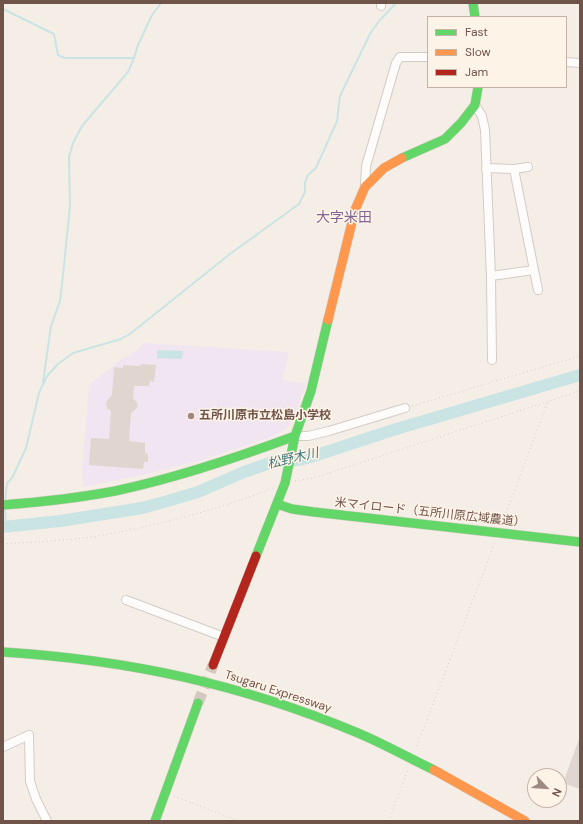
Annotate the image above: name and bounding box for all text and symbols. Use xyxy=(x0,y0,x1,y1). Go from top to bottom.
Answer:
legend xyxy=(427,16,567,88)
text: Fast xyxy=(465,24,488,40)
text: Slow xyxy=(465,44,491,60)
text: Jam xyxy=(465,64,488,80)
district label: 大字米田 xyxy=(316,210,372,226)
place label: 五所川原市立松島小学校 xyxy=(199,409,331,423)
marker: 五所川原市立松島小学校 xyxy=(186,411,196,421)
water label: 松野木川 xyxy=(266,446,320,472)
street label: 米マイロード（五所川原広域農道） xyxy=(334,496,526,530)
street label: Tsugaru Expressway xyxy=(223,668,333,716)
north arrow xyxy=(527,768,567,808)
text: N xyxy=(549,786,565,799)

